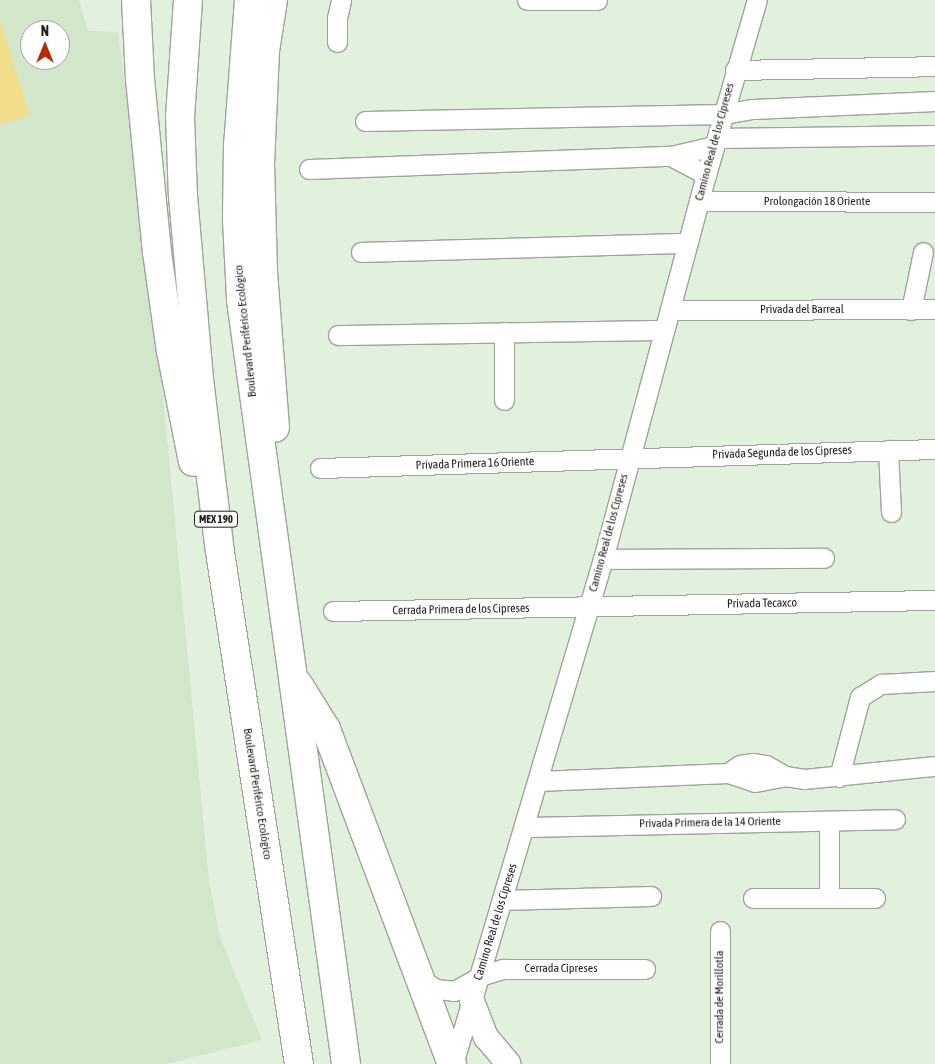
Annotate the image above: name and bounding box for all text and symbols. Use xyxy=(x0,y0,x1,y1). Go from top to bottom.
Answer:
north arrow xyxy=(20,20,70,70)
text: N xyxy=(41,23,49,39)
street label: Camino Real de los Cipreses xyxy=(692,81,738,203)
street label: Prolongación 18 Oriente xyxy=(764,195,870,209)
street label: Boulevard Periférico Ecológico xyxy=(232,264,260,398)
street label: Privada del Barreal xyxy=(760,303,844,317)
street label: Privada Segunda de los Cipreses xyxy=(712,443,852,463)
street label: Privada Primera 16 Oriente xyxy=(415,455,535,473)
street label: Camino Real de los Cipreses xyxy=(586,472,632,594)
road number: MEX 190 xyxy=(194,510,238,528)
street label: Privada Tecaxco xyxy=(727,596,797,612)
street label: Cerrada Primera de los Cipreses xyxy=(392,602,530,618)
street label: Boulevard Periférico Ecológico xyxy=(239,727,275,861)
street label: Privada Primera de la 14 Oriente xyxy=(639,815,781,831)
street label: Camino Real de los Cipreses xyxy=(471,862,521,982)
street label: Cerrada de Morillotla xyxy=(713,950,727,1044)
street label: Cerrada Cipreses xyxy=(525,962,597,976)

